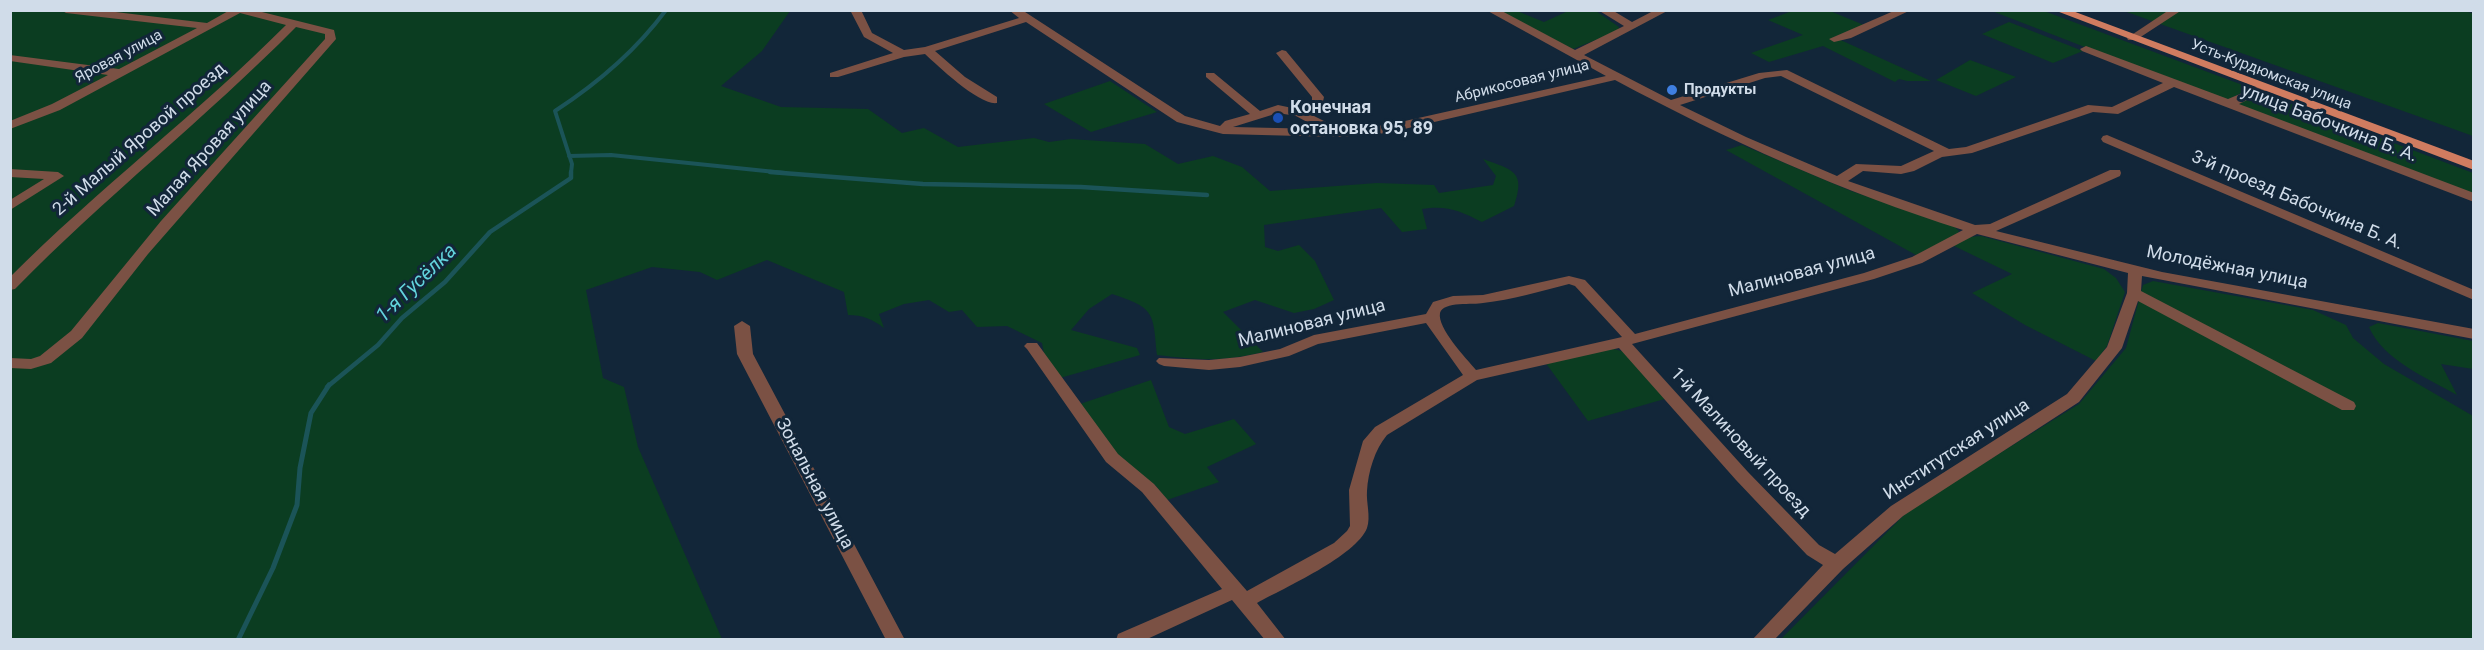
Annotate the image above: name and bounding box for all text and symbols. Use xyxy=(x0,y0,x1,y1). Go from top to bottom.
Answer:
street label: Яровая улица xyxy=(72,26,166,88)
street label: Усть-Курдюмская улица xyxy=(2188,36,2354,114)
street label: Абрикосовая улица xyxy=(1453,57,1591,107)
street label: 2-й Малый Яровой проезд xyxy=(49,59,231,221)
street label: Малая Яровая улица xyxy=(143,76,277,222)
street label: улица Бабочкина Б. А. xyxy=(2238,80,2420,168)
place label: Продукты xyxy=(1684,81,1757,99)
marker: Продукты xyxy=(1665,83,1679,97)
place label: Конечная остановка 95, 89 xyxy=(1290,97,1433,140)
marker: Конечная остановка 95, 89 xyxy=(1271,111,1285,125)
street label: 3-й проезд Бабочкина Б. А. xyxy=(2188,147,2406,255)
water label: 1-я Гусёлка xyxy=(372,240,462,328)
street label: Молодёжная улица xyxy=(2144,242,2310,294)
street label: Малиновая улица xyxy=(1726,243,1878,303)
street label: Малиновая улица xyxy=(1236,295,1388,353)
street label: 1-й Малиновый проезд xyxy=(1665,364,1815,522)
street label: Институтская улица xyxy=(1880,395,2034,505)
street label: Зональная улица xyxy=(770,415,858,553)

